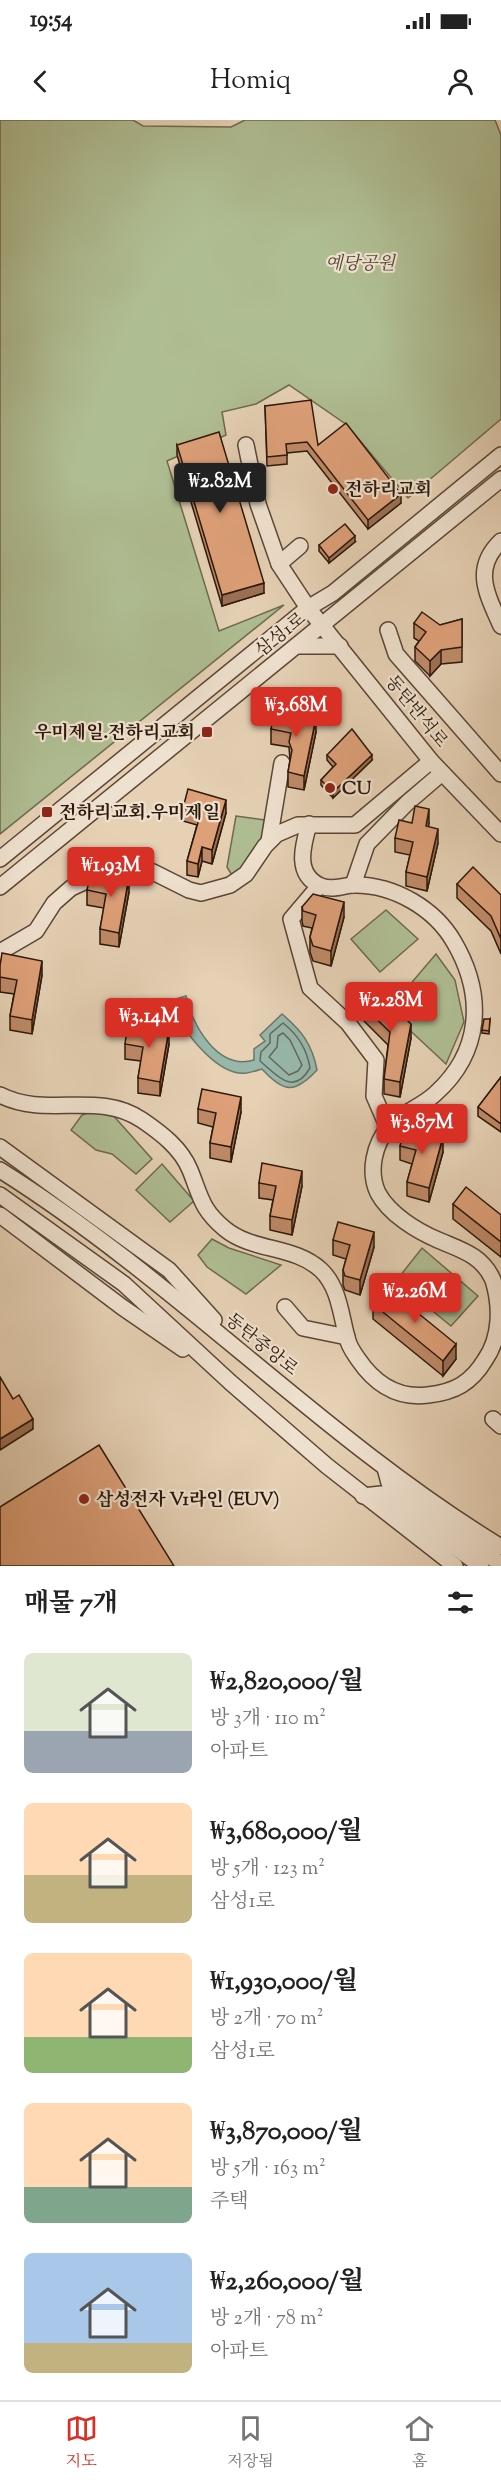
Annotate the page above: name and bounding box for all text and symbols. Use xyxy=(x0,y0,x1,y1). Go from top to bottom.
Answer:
text: 19:54 xyxy=(30,5,72,37)
text: Homiq xyxy=(210,62,291,101)
icon: back xyxy=(24,65,57,98)
icon: person xyxy=(444,65,477,98)
park label: 예당공원 xyxy=(325,252,396,278)
pin: ₩2.82M xyxy=(171,463,269,514)
text: ₩2.82M xyxy=(188,468,252,497)
place label: 전하리교회 xyxy=(345,478,432,504)
marker: 전하리교회 xyxy=(326,482,340,496)
street label: 삼성1로 xyxy=(250,607,312,664)
street label: 동탄반석로 xyxy=(378,670,453,754)
pin: ₩3.68M xyxy=(247,687,345,738)
text: ₩3.68M xyxy=(265,692,327,721)
place label: 우미제일.전하리교회 xyxy=(34,721,195,747)
marker: 우미제일.전하리교회 xyxy=(200,725,214,739)
place label: CU xyxy=(342,777,372,803)
marker: CU xyxy=(323,781,337,795)
place label: 전하리교회.우미제일 xyxy=(59,801,220,827)
marker: 전하리교회.우미제일 xyxy=(40,805,54,819)
pin: ₩1.93M xyxy=(62,847,160,898)
text: ₩1.93M xyxy=(81,852,141,881)
pin: ₩2.28M xyxy=(342,982,440,1033)
text: ₩2.28M xyxy=(359,987,423,1016)
pin: ₩3.14M xyxy=(100,998,198,1049)
text: ₩3.14M xyxy=(119,1003,179,1032)
pin: ₩3.87M xyxy=(373,1104,471,1155)
text: ₩3.87M xyxy=(391,1109,454,1138)
pin: ₩2.26M xyxy=(366,1273,464,1324)
text: ₩2.26M xyxy=(383,1278,447,1307)
street label: 동탄중앙로 xyxy=(219,1308,303,1383)
place label: 삼성전자 V1라인 (EUV) xyxy=(96,1488,279,1514)
marker: 삼성전자 V1라인 (EUV) xyxy=(77,1492,91,1506)
text: 매물 7개 xyxy=(24,1586,118,1623)
icon: filters xyxy=(444,1586,477,1619)
text: ₩2,820,000/월 xyxy=(210,1664,364,1701)
icon: home xyxy=(72,1677,144,1749)
text: 방 3개 · 110 m² xyxy=(210,1705,326,1734)
text: 아파트 xyxy=(210,1738,268,1767)
text: ₩3,680,000/월 xyxy=(210,1814,362,1851)
icon: home xyxy=(72,1827,144,1899)
text: 방 5개 · 123 m² xyxy=(210,1855,325,1884)
text: 삼성1로 xyxy=(210,1888,275,1917)
text: ₩1,930,000/월 xyxy=(210,1964,358,2001)
icon: home xyxy=(72,1977,144,2049)
text: 방 2개 · 70 m² xyxy=(210,2005,324,2034)
text: 삼성1로 xyxy=(210,2038,275,2067)
text: ₩3,870,000/월 xyxy=(210,2114,363,2151)
icon: home xyxy=(72,2127,144,2199)
text: 방 5개 · 163 m² xyxy=(210,2155,326,2184)
text: 주택 xyxy=(210,2188,249,2217)
text: ₩2,260,000/월 xyxy=(210,2264,364,2301)
icon: home xyxy=(72,2277,144,2349)
text: 방 2개 · 78 m² xyxy=(210,2305,323,2334)
text: 아파트 xyxy=(210,2338,268,2367)
tab: 지도 xyxy=(65,2412,98,2474)
tab: 저장됨 xyxy=(227,2412,274,2474)
tab: 홈 xyxy=(403,2412,436,2474)

